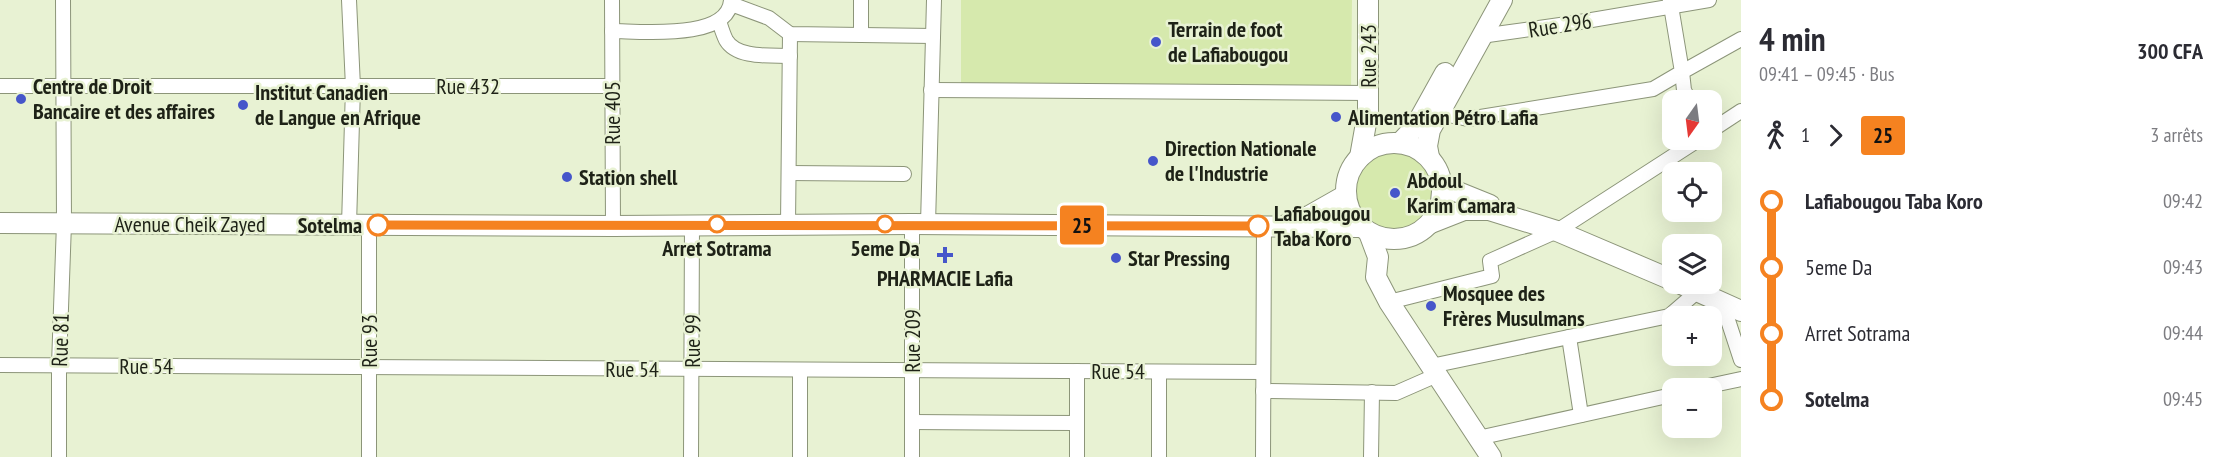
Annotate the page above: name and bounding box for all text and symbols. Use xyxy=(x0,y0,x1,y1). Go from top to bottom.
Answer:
street label: Rue 296 xyxy=(1526,6,1594,44)
place label: Terrain de foot de Lafiabougou xyxy=(1168,15,1288,68)
text: 4 min xyxy=(1759,17,1826,60)
street label: Rue 243 xyxy=(1354,24,1382,88)
marker: Terrain de foot de Lafiabougou xyxy=(1149,35,1163,49)
text: 300 CFA xyxy=(2137,37,2203,65)
text: 09:41 – 09:45 · Bus xyxy=(1759,61,1894,87)
place label: Centre de Droit Bancaire et des affaires xyxy=(33,72,215,125)
street label: Rue 432 xyxy=(436,72,500,100)
place label: Institut Canadien de Langue en Afrique xyxy=(255,78,421,131)
street label: Rue 405 xyxy=(598,81,626,145)
north arrow xyxy=(1662,90,1722,150)
map controls xyxy=(1662,90,1722,438)
marker: Centre de Droit Bancaire et des affaires xyxy=(14,92,28,106)
marker: Institut Canadien de Langue en Afrique xyxy=(236,98,250,112)
place label: Alimentation Pétro Lafia xyxy=(1347,103,1538,131)
marker: Alimentation Pétro Lafia xyxy=(1329,110,1343,124)
icon: walk xyxy=(1759,119,1792,152)
icon: forward xyxy=(1819,119,1852,152)
text: 1 xyxy=(1801,122,1810,148)
text: 25 xyxy=(1873,122,1893,149)
text: 3 arrêts xyxy=(2150,122,2203,148)
place label: Direction Nationale de l'Industrie xyxy=(1165,134,1317,187)
marker: Direction Nationale de l'Industrie xyxy=(1146,154,1160,168)
button: locate xyxy=(1662,162,1722,222)
place label: Station shell xyxy=(579,163,678,191)
place label: Abdoul Karim Camara xyxy=(1406,166,1516,219)
marker: Station shell xyxy=(560,170,574,184)
marker: Abdoul Karim Camara xyxy=(1388,186,1402,200)
text: Lafiabougou Taba Koro xyxy=(1805,187,1983,215)
text: 09:42 xyxy=(2163,188,2203,214)
place label: Lafiabougou Taba Koro xyxy=(1274,199,1371,252)
line badge: 25 xyxy=(1055,206,1109,244)
street label: Avenue Cheik Zayed xyxy=(114,210,266,238)
place label: Sotelma xyxy=(298,211,362,239)
text: 25 xyxy=(1072,212,1092,239)
marker: Sotelma xyxy=(367,214,389,236)
marker: Arret Sotrama xyxy=(708,215,726,233)
marker: 5eme Da xyxy=(876,215,894,233)
marker: Lafiabougou Taba Koro xyxy=(1247,215,1269,237)
place label: Arret Sotrama xyxy=(661,234,772,262)
place label: 5eme Da xyxy=(850,234,920,262)
button: layers xyxy=(1662,234,1722,294)
place label: Star Pressing xyxy=(1128,244,1230,272)
marker: PHARMACIE Lafia xyxy=(938,248,952,262)
marker: Star Pressing xyxy=(1109,251,1123,265)
text: 5eme Da xyxy=(1805,253,1872,281)
text: 09:43 xyxy=(2163,254,2203,280)
place label: PHARMACIE Lafia xyxy=(877,264,1013,292)
place label: Mosquee des Frères Musulmans xyxy=(1443,279,1585,332)
marker: Mosquee des Frères Musulmans xyxy=(1424,299,1438,313)
button: + xyxy=(1662,306,1722,366)
street label: Rue 209 xyxy=(898,309,926,373)
street label: Rue 81 xyxy=(45,313,75,367)
street label: Rue 93 xyxy=(355,314,383,368)
street label: Rue 99 xyxy=(678,314,706,368)
text: Arret Sotrama xyxy=(1805,319,1910,347)
text: 09:44 xyxy=(2163,320,2203,346)
street label: Rue 54 xyxy=(119,352,173,380)
street label: Rue 54 xyxy=(605,355,659,383)
street label: Rue 54 xyxy=(1091,357,1145,385)
button: − xyxy=(1662,378,1722,438)
text: Sotelma xyxy=(1805,385,1869,413)
text: 09:45 xyxy=(2163,386,2203,412)

